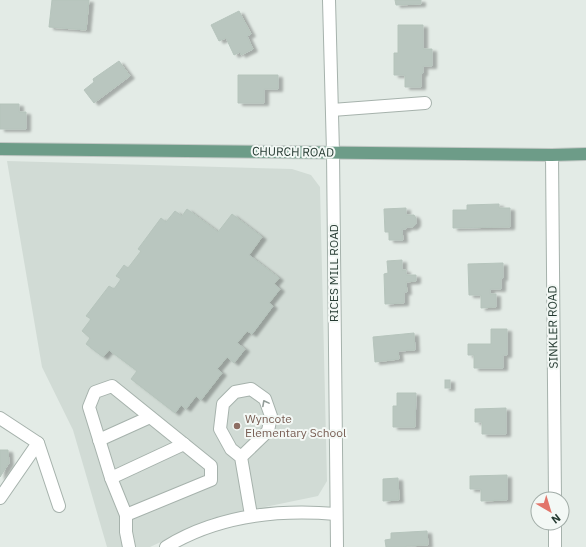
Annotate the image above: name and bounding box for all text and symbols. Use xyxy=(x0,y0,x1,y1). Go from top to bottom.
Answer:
street label: CHURCH ROAD xyxy=(252,143,334,160)
street label: RICES MILL ROAD xyxy=(326,224,341,322)
street label: SINKLER ROAD xyxy=(544,285,561,369)
one-way arrow xyxy=(263,400,270,407)
place label: Wyncote Elementary School xyxy=(245,411,346,440)
marker: Wyncote Elementary School xyxy=(232,421,242,431)
north arrow xyxy=(530,491,570,531)
text: N xyxy=(549,511,564,527)

